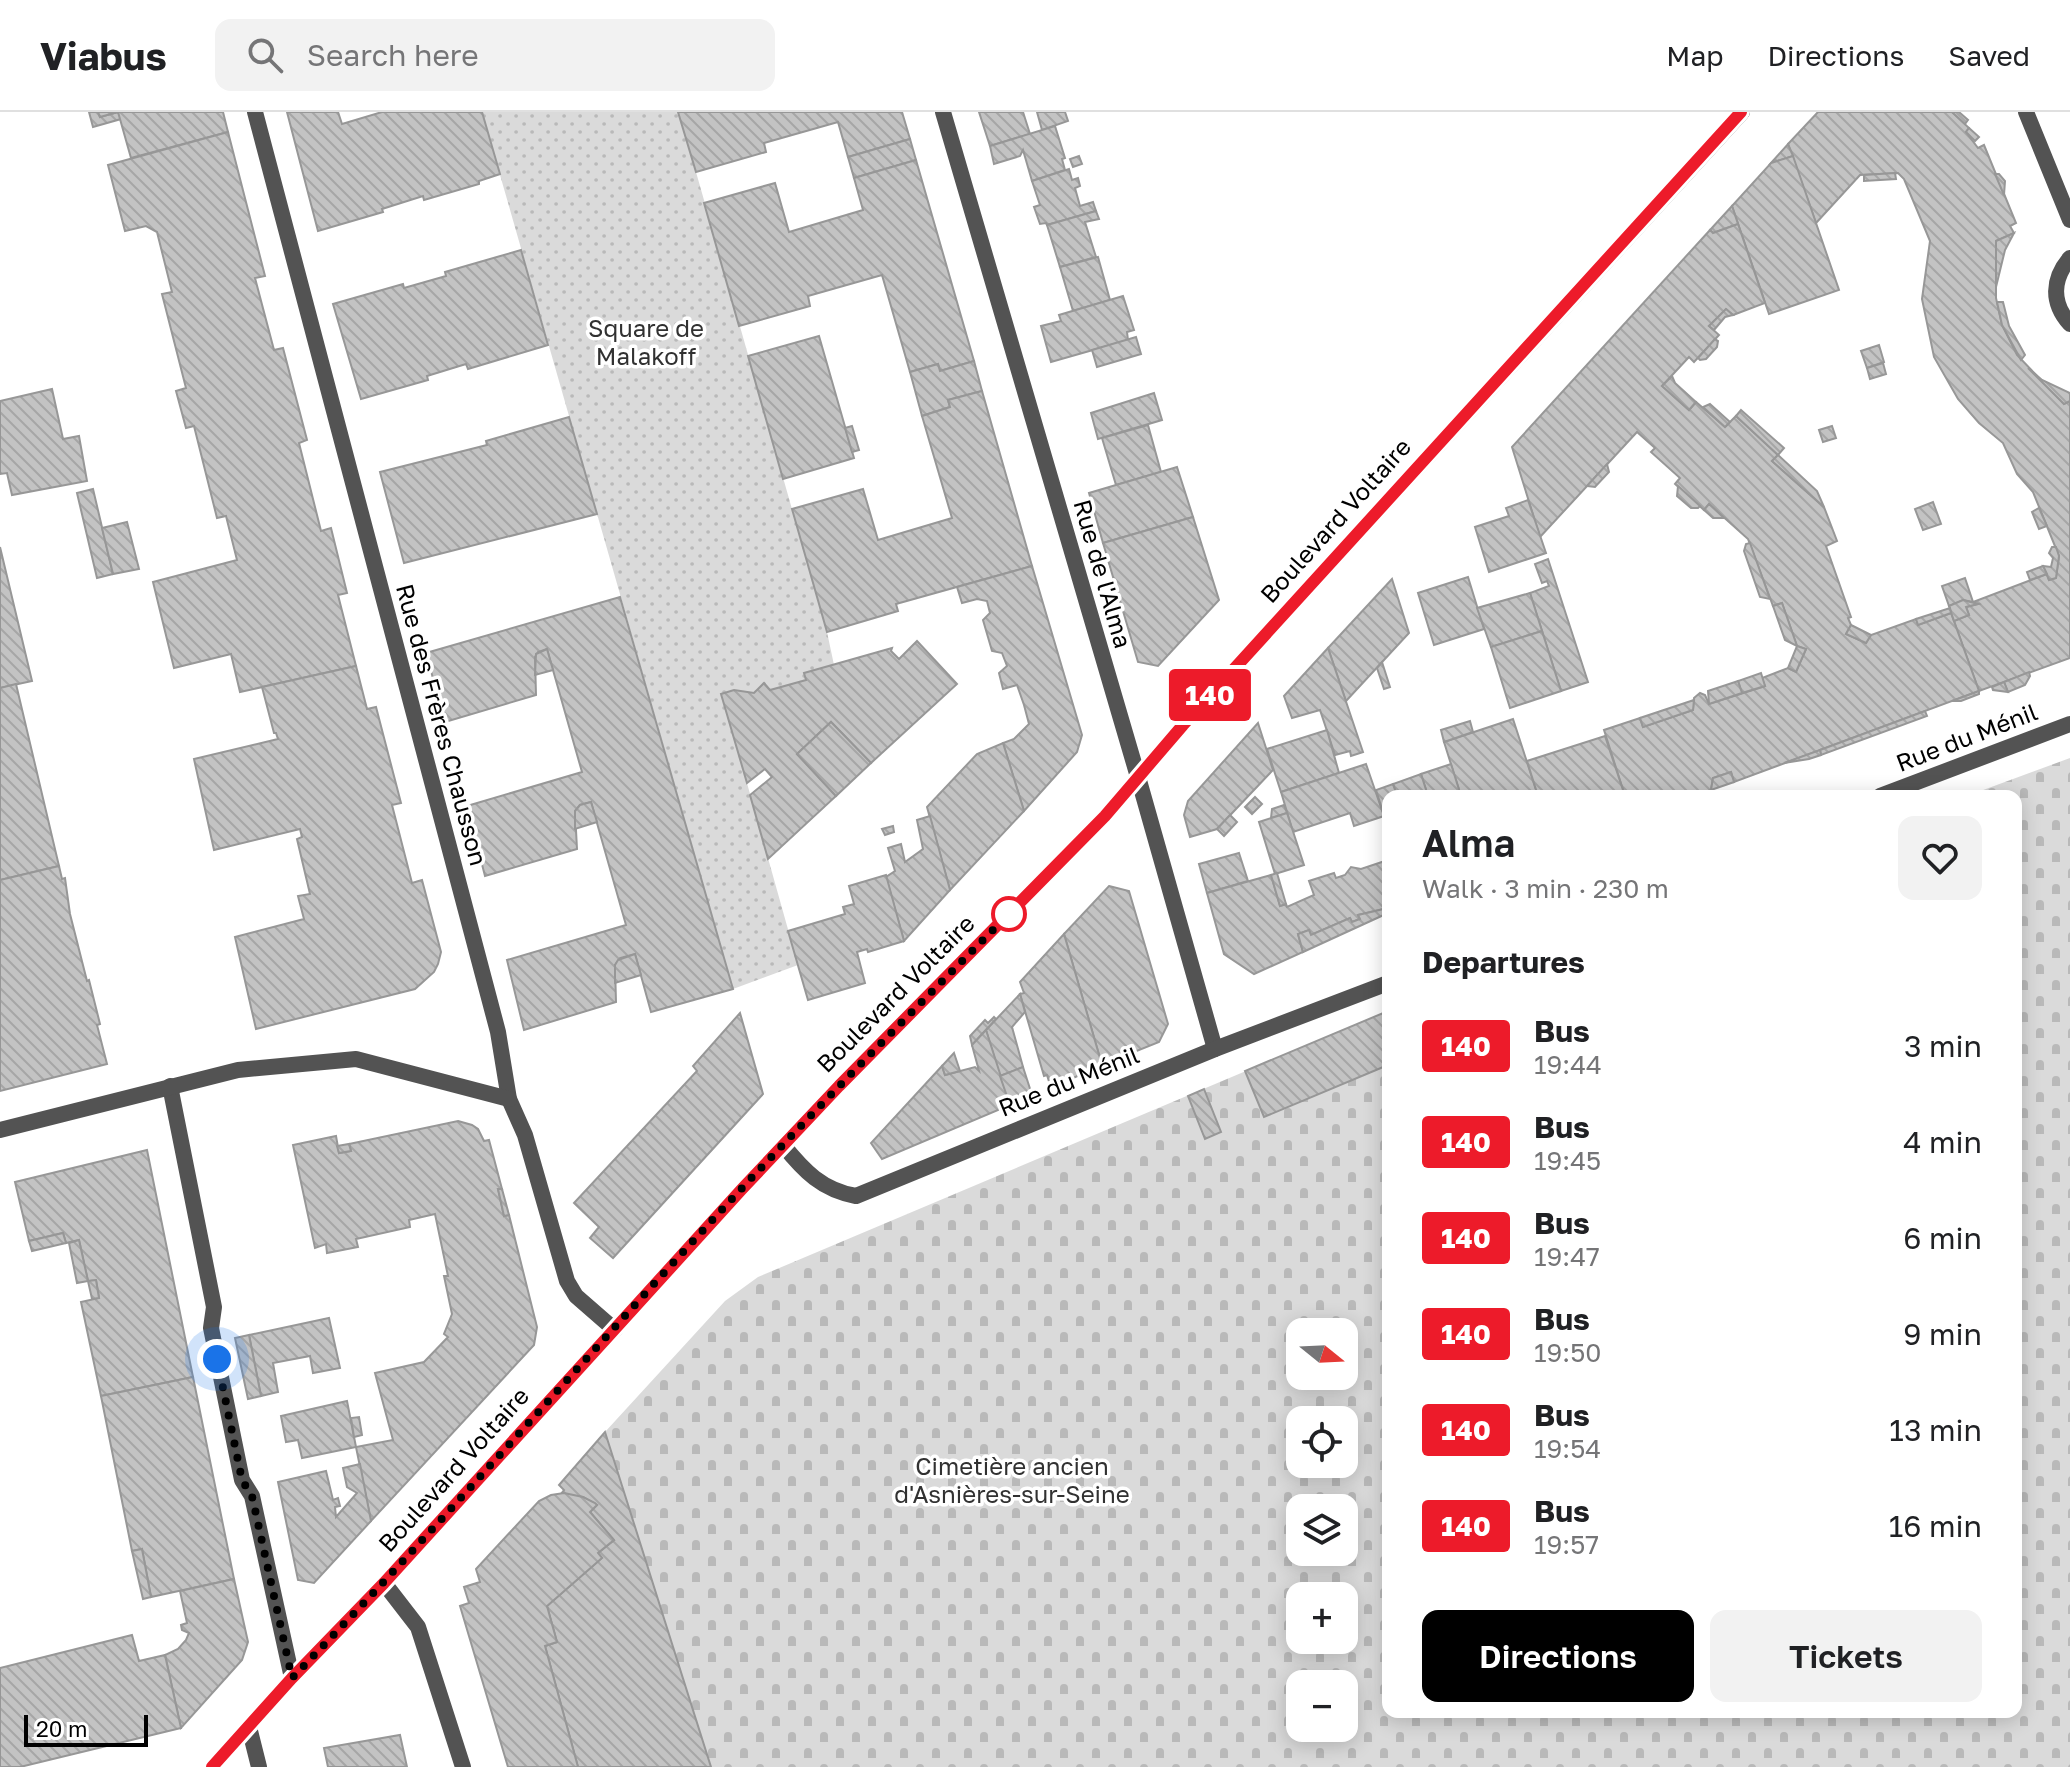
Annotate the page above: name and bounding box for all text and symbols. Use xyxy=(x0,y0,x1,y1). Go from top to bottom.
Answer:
search box xyxy=(215,19,775,91)
text: Viabus xyxy=(40,33,167,78)
icon: search xyxy=(243,33,287,77)
text: Search here xyxy=(307,37,479,73)
text: Map xyxy=(1666,39,1723,72)
text: Directions xyxy=(1767,39,1904,72)
text: Saved xyxy=(1948,39,2030,72)
park label: Square de Malakoff xyxy=(588,313,704,370)
street label: Boulevard Voltaire xyxy=(1254,432,1416,608)
street label: Rue de l'Alma xyxy=(1068,496,1138,651)
street label: Rue des Frères Chausson xyxy=(391,581,494,869)
line badge: 140 xyxy=(1164,669,1256,721)
text: 140 xyxy=(1185,678,1235,711)
street label: Rue du Ménil xyxy=(1892,696,2041,777)
button: heart xyxy=(1898,816,1982,900)
text: Alma xyxy=(1422,820,1515,865)
text: Walk · 3 min · 230 m xyxy=(1422,873,1669,904)
unlabelled marker xyxy=(992,897,1026,931)
street label: Boulevard Voltaire xyxy=(810,908,980,1078)
text: Departures xyxy=(1422,944,1585,980)
text: Bus xyxy=(1534,1013,1590,1049)
text: 3 min xyxy=(1904,1028,1982,1064)
text: 140 xyxy=(1441,1029,1491,1062)
street label: Rue du Ménil xyxy=(994,1039,1143,1122)
text: 19:44 xyxy=(1534,1049,1602,1080)
text: Bus xyxy=(1534,1109,1590,1145)
text: 4 min xyxy=(1903,1124,1982,1160)
text: 140 xyxy=(1441,1125,1491,1158)
text: 19:45 xyxy=(1534,1145,1601,1176)
text: Bus xyxy=(1534,1205,1590,1241)
text: 6 min xyxy=(1903,1220,1982,1256)
text: 140 xyxy=(1441,1221,1491,1254)
text: 19:47 xyxy=(1534,1241,1600,1272)
text: Bus xyxy=(1534,1301,1590,1337)
text: 9 min xyxy=(1903,1316,1982,1352)
text: 140 xyxy=(1441,1317,1491,1350)
north arrow xyxy=(1286,1318,1358,1390)
map controls xyxy=(1286,1318,1358,1742)
text: 19:50 xyxy=(1534,1337,1601,1368)
your location xyxy=(197,1339,237,1379)
street label: Boulevard Voltaire xyxy=(372,1381,534,1557)
text: Bus xyxy=(1534,1397,1590,1433)
button: locate xyxy=(1286,1406,1358,1478)
text: 13 min xyxy=(1889,1412,1982,1448)
text: 140 xyxy=(1441,1413,1491,1446)
text: 19:54 xyxy=(1534,1433,1601,1464)
park label: Cimetière ancien d'Asnières-sur-Seine xyxy=(894,1451,1130,1508)
text: Bus xyxy=(1534,1493,1590,1529)
button: layers xyxy=(1286,1494,1358,1566)
text: 16 min xyxy=(1889,1508,1982,1544)
text: 140 xyxy=(1441,1509,1491,1542)
text: 19:57 xyxy=(1534,1529,1599,1560)
button: + xyxy=(1286,1582,1358,1654)
button: Directions xyxy=(1422,1610,1694,1702)
button: Tickets xyxy=(1710,1610,1982,1702)
button: − xyxy=(1286,1670,1358,1742)
scale bar xyxy=(24,1711,148,1747)
text: 20 m xyxy=(36,1715,87,1742)

